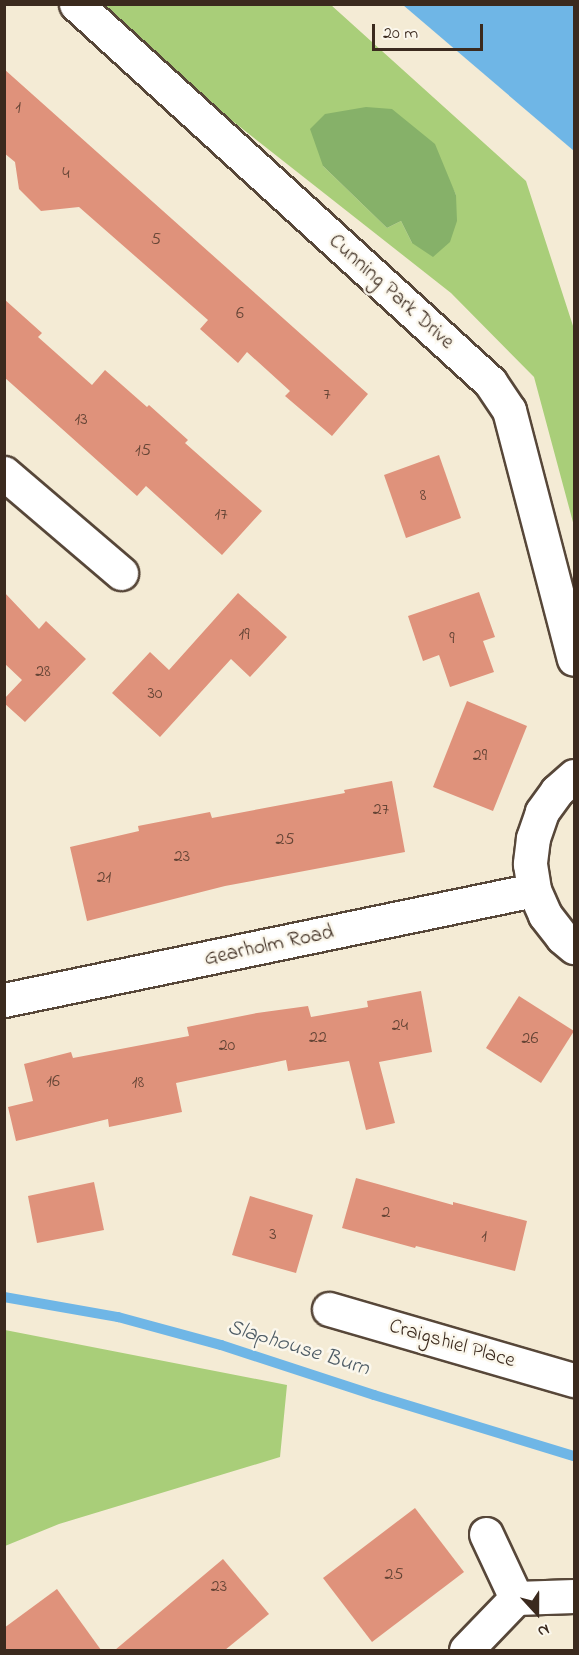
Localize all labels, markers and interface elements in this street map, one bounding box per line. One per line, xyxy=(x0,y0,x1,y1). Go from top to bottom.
scale bar xyxy=(375,12,486,50)
text: 20 m xyxy=(383,21,418,47)
house number: 1 xyxy=(15,97,21,119)
house number: 4 xyxy=(62,163,70,185)
house number: 5 xyxy=(151,229,161,251)
street label: Cunning Park Drive xyxy=(323,229,459,355)
house number: 6 xyxy=(236,303,244,325)
house number: 7 xyxy=(323,384,331,406)
house number: 13 xyxy=(74,409,88,431)
house number: 15 xyxy=(135,440,151,462)
house number: 8 xyxy=(420,485,426,507)
house number: 17 xyxy=(214,504,228,526)
house number: 19 xyxy=(238,624,250,646)
house number: 9 xyxy=(449,628,455,650)
house number: 28 xyxy=(35,661,51,683)
house number: 30 xyxy=(147,683,163,705)
house number: 29 xyxy=(473,745,487,767)
house number: 27 xyxy=(373,799,389,821)
house number: 25 xyxy=(275,829,295,851)
house number: 23 xyxy=(174,846,190,868)
house number: 21 xyxy=(97,867,111,889)
street label: Gearholm Road xyxy=(202,920,336,972)
house number: 24 xyxy=(392,1015,408,1037)
house number: 22 xyxy=(309,1027,327,1049)
house number: 26 xyxy=(522,1028,538,1050)
house number: 20 xyxy=(219,1035,235,1057)
house number: 16 xyxy=(46,1071,60,1093)
house number: 18 xyxy=(132,1072,144,1094)
house number: 2 xyxy=(382,1202,390,1224)
house number: 3 xyxy=(269,1224,277,1246)
house number: 1 xyxy=(481,1226,487,1248)
street label: Craigshiel Place xyxy=(386,1314,518,1374)
water label: Slaphouse Burn xyxy=(224,1315,372,1383)
house number: 25 xyxy=(384,1564,404,1586)
house number: 23 xyxy=(211,1576,227,1598)
north arrow xyxy=(507,1583,567,1643)
text: N xyxy=(534,1617,553,1643)

